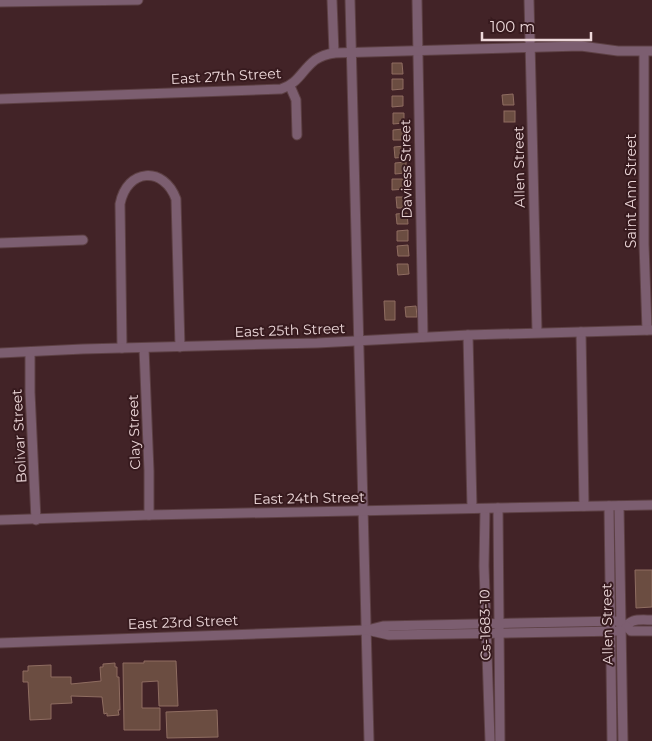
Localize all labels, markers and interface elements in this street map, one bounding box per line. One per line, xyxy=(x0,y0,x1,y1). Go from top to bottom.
scale bar xyxy=(482,10,591,42)
text: 100 m xyxy=(490,17,535,36)
street label: East 27th Street xyxy=(170,64,282,88)
street label: Daviess Street xyxy=(396,119,416,219)
street label: Allen Street xyxy=(509,126,529,208)
street label: Saint Ann Street xyxy=(622,133,640,248)
street label: East 25th Street xyxy=(234,319,346,341)
street label: Bolivar Street xyxy=(8,388,30,483)
street label: Clay Street xyxy=(124,394,144,470)
street label: East 24th Street xyxy=(253,488,365,508)
street label: Allen Street xyxy=(597,583,617,665)
street label: Cs-1683-10 xyxy=(475,589,495,661)
street label: East 23rd Street xyxy=(127,611,239,633)

